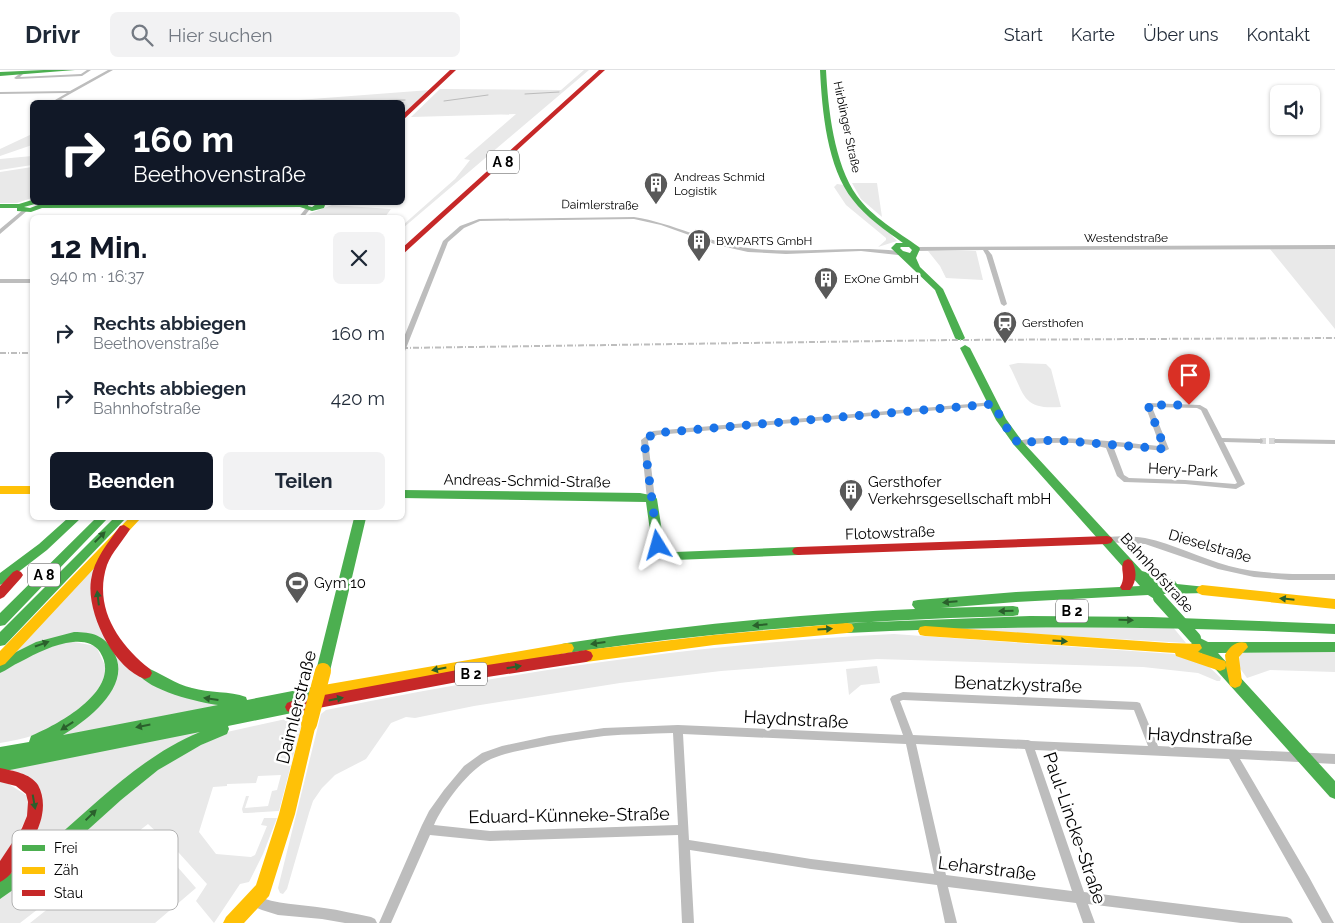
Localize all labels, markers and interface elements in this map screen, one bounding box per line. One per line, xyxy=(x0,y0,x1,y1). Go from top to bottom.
search box xyxy=(110,12,460,57)
text: Drivr xyxy=(25,20,80,49)
icon: search xyxy=(128,21,156,49)
text: Hier suchen xyxy=(168,24,273,46)
text: Start xyxy=(1004,24,1043,45)
text: Karte xyxy=(1071,24,1115,45)
text: Über uns xyxy=(1143,24,1218,45)
text: Kontakt xyxy=(1246,24,1310,45)
street label: Hirblinger Straße xyxy=(830,80,864,174)
map controls xyxy=(1270,85,1320,135)
button: sound xyxy=(1270,85,1320,135)
text: 160 m xyxy=(133,119,234,160)
icon: right xyxy=(50,120,115,185)
road number: A 8 xyxy=(487,150,519,174)
text: Beethovenstraße xyxy=(133,161,306,187)
place label: Andreas Schmid Logistik xyxy=(674,170,765,198)
building icon: Andreas Schmid Logistik xyxy=(643,171,669,205)
street label: Daimlerstraße xyxy=(561,197,639,213)
building icon: BWPARTS GmbH xyxy=(686,228,712,262)
text: 12 Min. xyxy=(50,230,147,265)
street label: Westendstraße xyxy=(1084,231,1168,245)
button: close xyxy=(333,232,385,284)
place label: BWPARTS GmbH xyxy=(716,234,812,248)
building icon: ExOne GmbH xyxy=(813,266,839,300)
text: 940 m · 16:37 xyxy=(50,267,144,286)
place label: ExOne GmbH xyxy=(844,272,919,286)
station icon: Gersthofen xyxy=(992,310,1018,344)
text: Rechts abbiegen xyxy=(93,312,246,334)
place label: Gersthofen xyxy=(1022,316,1084,330)
icon: right xyxy=(50,319,78,347)
text: 160 m xyxy=(331,322,385,344)
text: Beethovenstraße xyxy=(93,334,219,353)
pin xyxy=(1168,354,1210,405)
icon: arrive xyxy=(1175,361,1203,389)
text: Rechts abbiegen xyxy=(93,377,246,399)
icon: right xyxy=(50,384,78,412)
text: 420 m xyxy=(331,387,385,409)
text: Bahnhofstraße xyxy=(93,399,201,418)
button: Beenden xyxy=(50,452,213,510)
button: Teilen xyxy=(223,452,385,510)
street label: Hery-Park xyxy=(1148,459,1218,481)
street label: Andreas-Schmid-Straße xyxy=(443,471,611,491)
place label: Gersthofer Verkehrsgesellschaft mbH xyxy=(868,473,1051,508)
building icon: Gersthofer Verkehrsgesellschaft mbH xyxy=(838,478,864,512)
position arrow xyxy=(631,518,683,570)
street label: Flotowstraße xyxy=(845,522,935,544)
street label: Dieselstraße xyxy=(1166,526,1254,567)
street label: Bahnhofstraße xyxy=(1117,529,1198,617)
one-way arrow xyxy=(94,531,106,543)
road number: A 8 xyxy=(28,564,60,586)
sports icon: Gym 10 xyxy=(284,570,310,604)
place label: Gym 10 xyxy=(314,574,366,592)
one-way arrow xyxy=(93,590,101,606)
one-way arrow xyxy=(1278,595,1294,603)
one-way arrow xyxy=(941,598,957,606)
road number: B 2 xyxy=(1056,600,1088,622)
one-way arrow xyxy=(998,607,1014,615)
one-way arrow xyxy=(1118,617,1134,625)
one-way arrow xyxy=(751,621,767,629)
one-way arrow xyxy=(817,625,833,633)
one-way arrow xyxy=(1052,637,1068,645)
one-way arrow xyxy=(35,640,50,647)
one-way arrow xyxy=(590,640,606,648)
street label: Daimlerstraße xyxy=(272,648,320,766)
road number: B 2 xyxy=(455,662,487,686)
one-way arrow xyxy=(506,662,522,670)
one-way arrow xyxy=(431,665,446,673)
street label: Benatzkystraße xyxy=(954,671,1083,697)
one-way arrow xyxy=(329,694,345,702)
one-way arrow xyxy=(203,695,219,703)
street label: Haydnstraße xyxy=(743,706,849,732)
one-way arrow xyxy=(61,721,74,730)
one-way arrow xyxy=(135,723,151,731)
street label: Haydnstraße xyxy=(1147,723,1253,749)
street label: Paul-Lincke-Straße xyxy=(1039,749,1111,907)
one-way arrow xyxy=(30,794,38,810)
street label: Eduard-Künneke-Straße xyxy=(468,803,670,827)
one-way arrow xyxy=(85,810,97,822)
legend xyxy=(12,830,178,910)
text: Frei xyxy=(54,840,78,856)
street label: Leharstraße xyxy=(937,852,1038,884)
text: Zäh xyxy=(54,862,79,878)
text: Stau xyxy=(54,885,83,901)

